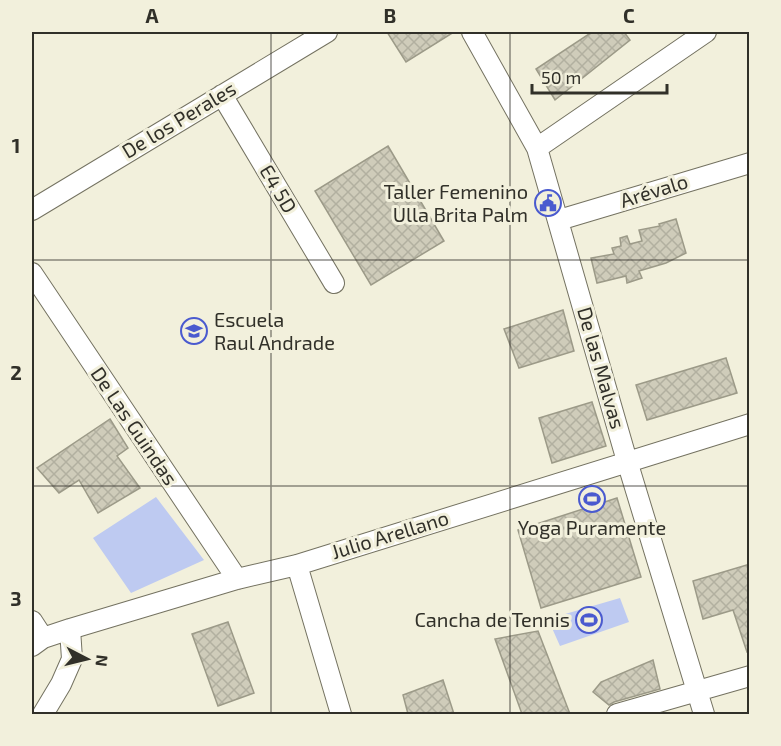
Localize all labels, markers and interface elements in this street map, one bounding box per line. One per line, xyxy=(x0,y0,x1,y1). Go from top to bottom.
text: A xyxy=(145,3,159,27)
text: B xyxy=(384,3,396,27)
text: C xyxy=(623,3,635,27)
scale bar xyxy=(532,57,667,95)
text: 50 m xyxy=(541,66,581,88)
street label: De los Perales xyxy=(117,76,240,163)
text: 1 xyxy=(12,133,20,157)
street label: E4 5D xyxy=(255,160,303,217)
street label: Arévalo xyxy=(617,168,691,212)
place label: Taller Femenino Ulla Brita Palm xyxy=(384,179,528,226)
public building icon: Taller Femenino Ulla Brita Palm xyxy=(533,188,563,218)
street label: De las Malvas xyxy=(573,304,631,431)
place label: Escuela Raul Andrade xyxy=(214,307,335,354)
school or university icon: Escuela Raul Andrade xyxy=(179,316,209,346)
text: 2 xyxy=(10,360,22,384)
street label: De Las Guindas xyxy=(86,362,183,489)
sports icon: Yoga Puramente xyxy=(577,484,607,514)
street label: Julio Arellano xyxy=(328,505,451,563)
place label: Yoga Puramente xyxy=(518,515,666,539)
text: 3 xyxy=(10,586,22,610)
sports icon: Cancha de Tennis xyxy=(574,605,604,635)
place label: Cancha de Tennis xyxy=(414,607,570,631)
north arrow xyxy=(57,629,117,689)
text: N xyxy=(92,654,113,668)

